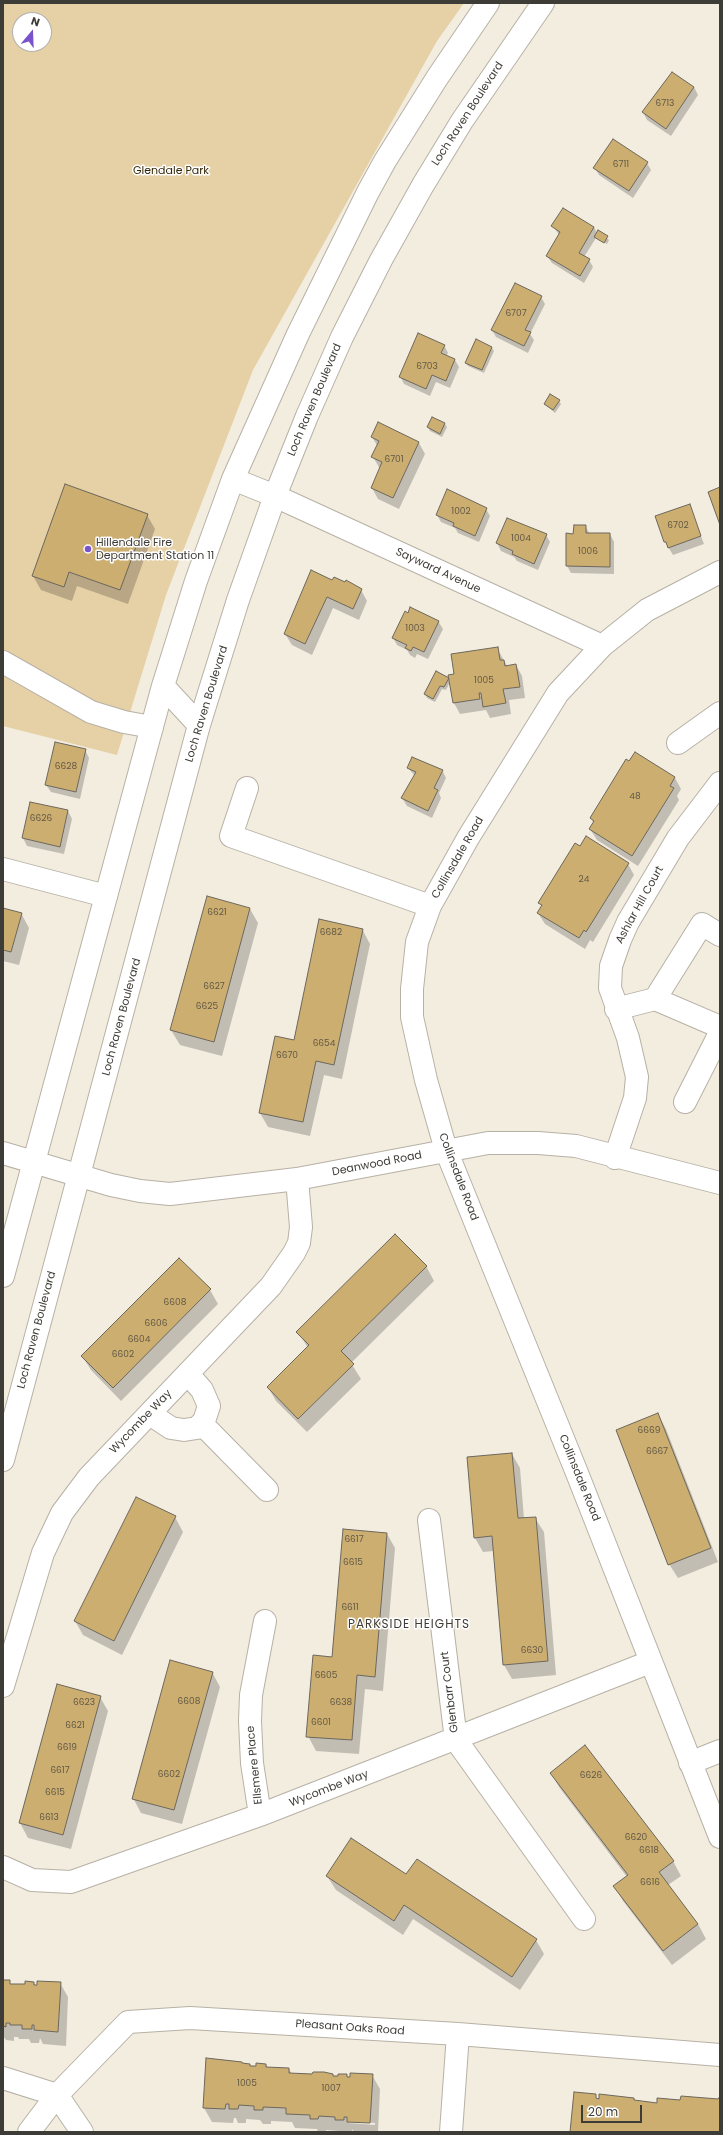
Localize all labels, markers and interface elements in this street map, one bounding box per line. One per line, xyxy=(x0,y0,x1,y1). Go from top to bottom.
north arrow xyxy=(12,12,52,52)
text: N xyxy=(29,13,42,31)
street label: Loch Raven Boulevard xyxy=(430,60,506,168)
house number: 6713 xyxy=(656,99,674,109)
house number: 6711 xyxy=(613,160,629,170)
park label: Glendale Park xyxy=(133,164,209,178)
house number: 6707 xyxy=(505,309,527,319)
street label: Loch Raven Boulevard xyxy=(285,342,345,458)
house number: 6703 xyxy=(416,362,438,372)
house number: 6701 xyxy=(384,455,404,465)
house number: 1002 xyxy=(451,507,471,517)
house number: 6702 xyxy=(667,521,689,531)
house number: 1004 xyxy=(511,534,531,544)
place label: Hillendale Fire Department Station 11 xyxy=(96,536,214,562)
marker: Hillendale Fire Department Station 11 xyxy=(83,544,93,554)
street label: Sayward Avenue xyxy=(393,546,483,596)
house number: 1006 xyxy=(578,547,598,557)
house number: 1003 xyxy=(405,624,425,634)
street label: Loch Raven Boulevard xyxy=(183,644,231,764)
house number: 1005 xyxy=(474,676,494,686)
house number: 6628 xyxy=(55,762,77,772)
house number: 48 xyxy=(629,792,641,802)
house number: 6626 xyxy=(30,814,52,824)
street label: Collinsdale Road xyxy=(429,815,487,901)
street label: Ashlar Hill Court xyxy=(613,864,667,946)
house number: 24 xyxy=(579,875,589,885)
house number: 6621 xyxy=(207,908,227,918)
house number: 6682 xyxy=(320,928,342,938)
street label: Loch Raven Boulevard xyxy=(100,957,144,1077)
house number: 6627 xyxy=(203,982,225,992)
house number: 6625 xyxy=(196,1002,218,1012)
house number: 6654 xyxy=(313,1039,335,1049)
house number: 6670 xyxy=(276,1051,298,1061)
street label: Collinsdale Road xyxy=(435,1132,481,1222)
street label: Deanwood Road xyxy=(331,1149,423,1179)
street label: Loch Raven Boulevard xyxy=(15,1270,59,1390)
house number: 6608 xyxy=(164,1298,186,1308)
house number: 6606 xyxy=(145,1319,167,1329)
house number: 6604 xyxy=(128,1335,150,1345)
house number: 6602 xyxy=(112,1350,134,1360)
street label: Wycombe Way xyxy=(107,1387,175,1457)
house number: 6669 xyxy=(638,1426,660,1436)
street label: Collinsdale Road xyxy=(556,1433,602,1523)
house number: 6667 xyxy=(646,1447,668,1457)
house number: 6617 xyxy=(344,1535,364,1545)
house number: 6615 xyxy=(343,1558,363,1568)
house number: 6611 xyxy=(341,1603,359,1613)
district label: PARKSIDE HEIGHTS xyxy=(348,1618,470,1632)
house number: 6630 xyxy=(521,1646,543,1656)
street label: Glenbarr Court xyxy=(438,1651,462,1733)
house number: 6605 xyxy=(315,1671,337,1681)
house number: 6608 xyxy=(178,1697,200,1707)
house number: 6623 xyxy=(73,1698,95,1708)
house number: 6638 xyxy=(330,1698,352,1708)
house number: 6601 xyxy=(311,1718,331,1728)
house number: 6621 xyxy=(65,1721,85,1731)
street label: Ellsmere Place xyxy=(244,1725,266,1805)
house number: 6619 xyxy=(57,1743,77,1753)
house number: 6617 xyxy=(50,1766,70,1776)
street label: Wycombe Way xyxy=(288,1768,370,1810)
house number: 6602 xyxy=(158,1770,180,1780)
house number: 6626 xyxy=(580,1771,602,1781)
house number: 6615 xyxy=(45,1788,65,1798)
house number: 6613 xyxy=(39,1813,59,1823)
house number: 6620 xyxy=(625,1833,647,1843)
house number: 6618 xyxy=(639,1846,659,1856)
house number: 6616 xyxy=(640,1878,660,1888)
street label: Pleasant Oaks Road xyxy=(295,2018,405,2038)
house number: 1005 xyxy=(237,2079,257,2089)
house number: 1007 xyxy=(321,2084,341,2094)
scale bar xyxy=(583,2097,644,2123)
text: 20 m xyxy=(588,2103,618,2120)

